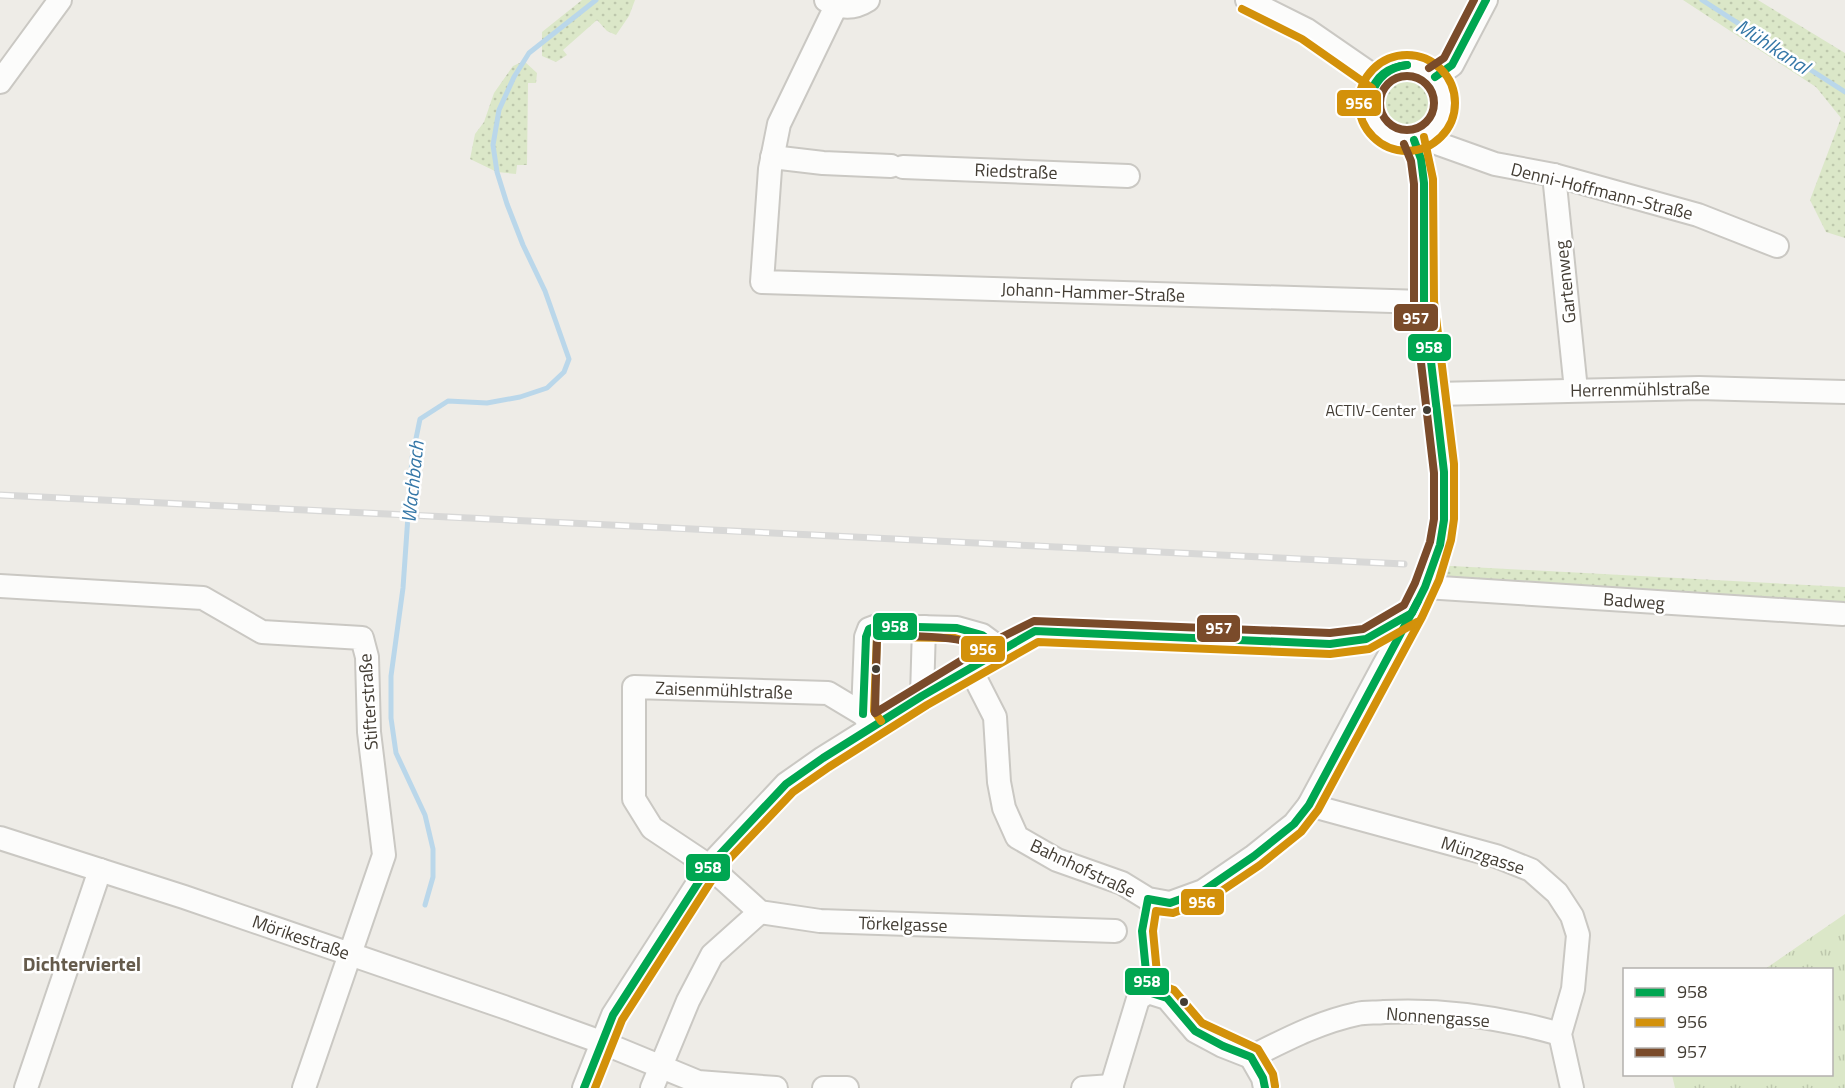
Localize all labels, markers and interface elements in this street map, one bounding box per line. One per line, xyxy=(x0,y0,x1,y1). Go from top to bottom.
water label: Mühlkanal xyxy=(1730,10,1818,83)
line badge: 956 xyxy=(1336,89,1382,117)
text: 956 xyxy=(1346,91,1372,115)
street label: Denni-Hoffmann-Straße xyxy=(1508,155,1696,227)
street label: Riedstraße xyxy=(974,156,1058,186)
street label: Gartenweg xyxy=(1547,239,1583,325)
street label: Johann-Hammer-Straße xyxy=(1000,275,1186,309)
line badge: 957 xyxy=(1393,303,1439,332)
text: 957 xyxy=(1403,306,1429,330)
line badge: 958 xyxy=(1407,333,1452,362)
text: 958 xyxy=(1416,335,1442,359)
street label: Herrenmühlstraße xyxy=(1570,374,1710,404)
place label: ACTIV-Center xyxy=(1325,398,1416,422)
marker: ACTIV-Center xyxy=(1421,404,1433,416)
water label: Wachbach xyxy=(392,438,432,525)
street label: Badweg xyxy=(1602,585,1666,617)
line badge: 958 xyxy=(872,612,918,641)
text: 958 xyxy=(882,614,908,638)
line badge: 957 xyxy=(1196,614,1241,643)
text: 957 xyxy=(1206,616,1232,640)
line badge: 956 xyxy=(960,635,1006,663)
text: 956 xyxy=(970,637,996,661)
street label: Stifterstraße xyxy=(351,653,385,751)
unlabelled marker xyxy=(870,663,882,675)
street label: Zaisenmühlstraße xyxy=(655,674,793,706)
street label: Münzgasse xyxy=(1438,829,1528,881)
street label: Bahnhofstraße xyxy=(1026,832,1140,904)
line badge: 958 xyxy=(685,853,731,882)
text: 958 xyxy=(695,855,721,879)
line badge: 956 xyxy=(1180,888,1225,916)
text: 956 xyxy=(1189,890,1215,914)
street label: Mörikestraße xyxy=(249,908,353,966)
street label: Törkelgasse xyxy=(858,909,948,939)
district label: Dichterviertel xyxy=(23,948,141,979)
line badge: 958 xyxy=(1124,967,1170,996)
legend xyxy=(1623,968,1833,1076)
text: 958 xyxy=(1134,969,1160,993)
text: 958 xyxy=(1677,978,1707,1005)
unlabelled marker xyxy=(1178,996,1190,1008)
street label: Nonnengasse xyxy=(1385,1000,1491,1034)
text: 956 xyxy=(1677,1008,1707,1035)
text: 957 xyxy=(1677,1038,1707,1065)

